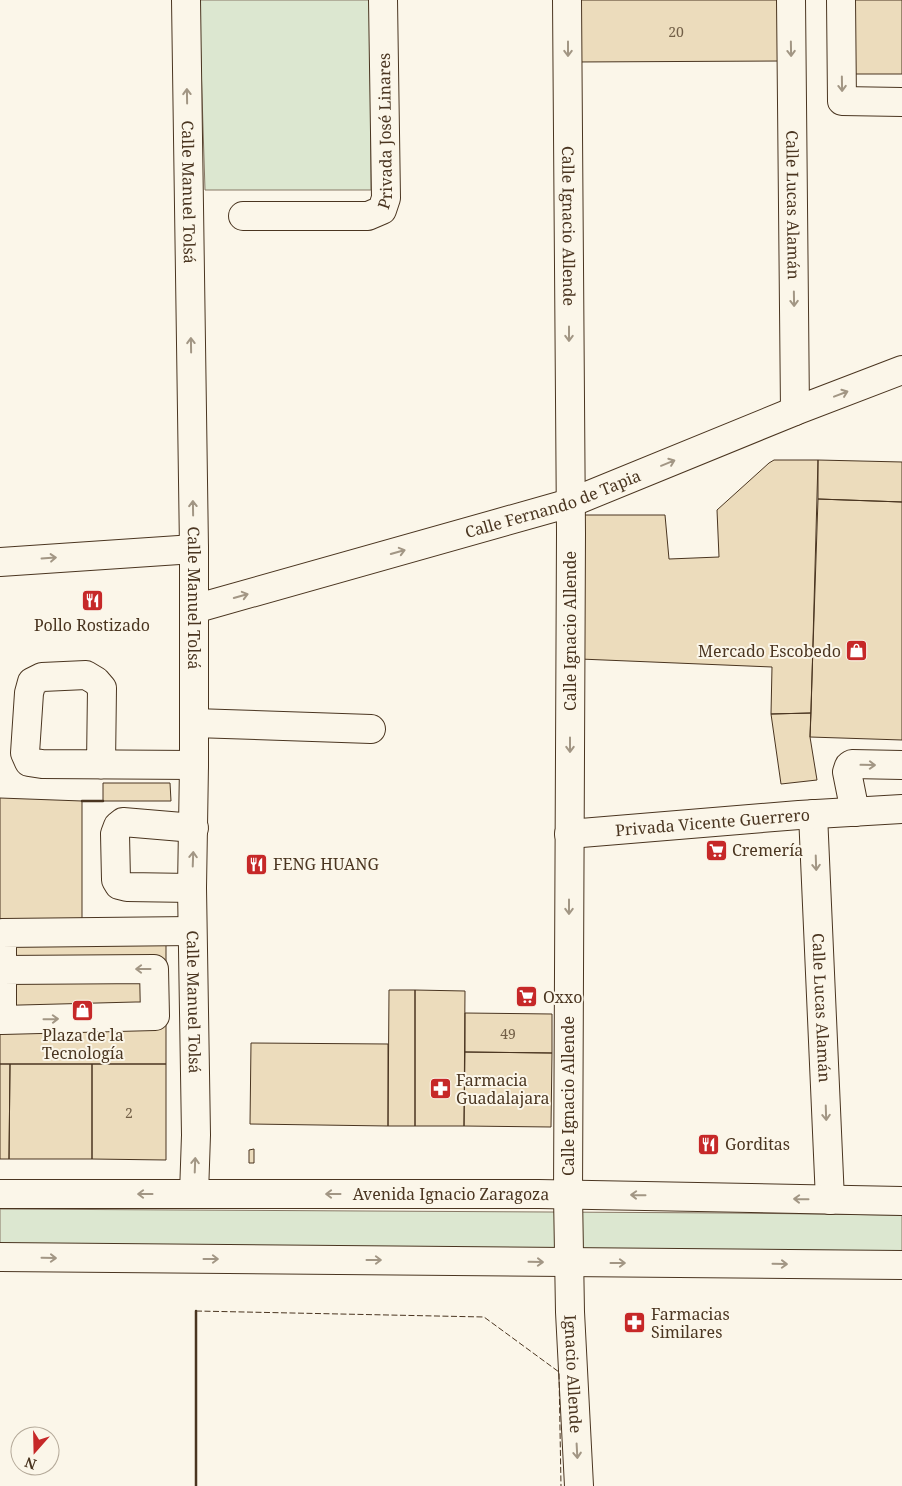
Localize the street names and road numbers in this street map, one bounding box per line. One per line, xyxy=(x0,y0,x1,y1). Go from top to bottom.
street label: Privada José Linares xyxy=(372,53,397,212)
street label: Calle Manuel Tolsá xyxy=(177,120,201,264)
street label: Calle Lucas Alamán xyxy=(781,130,805,280)
street label: Calle Ignacio Allende xyxy=(557,146,580,306)
street label: Calle Fernando de Tapia xyxy=(462,464,644,543)
street label: Calle Manuel Tolsá xyxy=(183,526,205,670)
street label: Calle Ignacio Allende xyxy=(559,551,581,711)
street label: Privada Vicente Guerrero xyxy=(614,803,811,841)
street label: Calle Manuel Tolsá xyxy=(182,930,206,1074)
street label: Calle Lucas Alamán xyxy=(807,933,836,1083)
street label: Calle Ignacio Allende xyxy=(557,1016,579,1176)
street label: Avenida Ignacio Zaragoza xyxy=(353,1183,550,1205)
street label: Ignacio Allende xyxy=(559,1314,587,1434)

